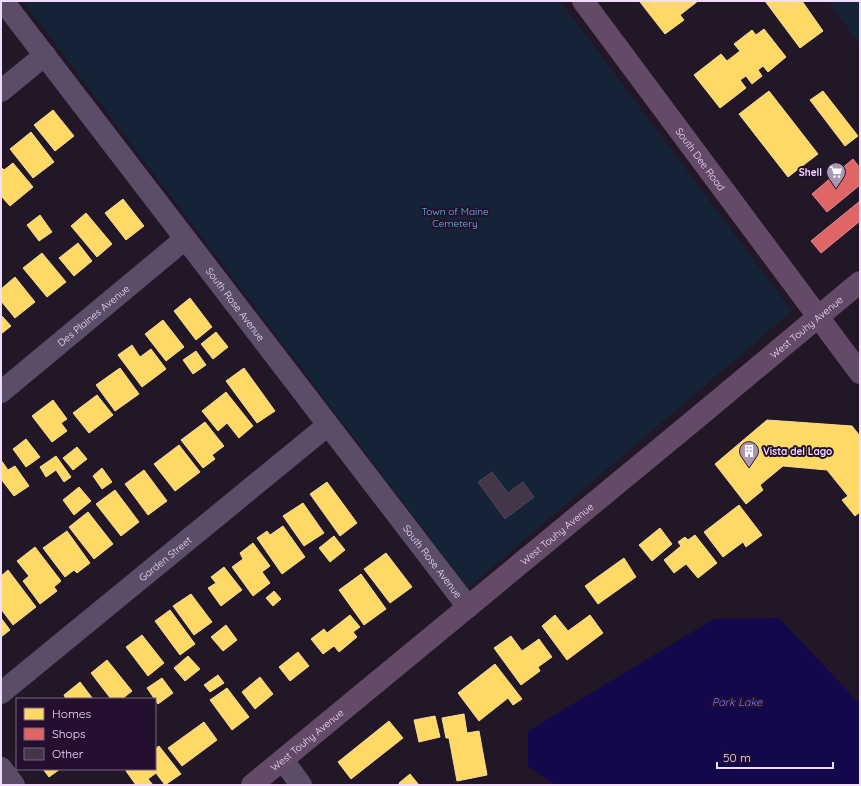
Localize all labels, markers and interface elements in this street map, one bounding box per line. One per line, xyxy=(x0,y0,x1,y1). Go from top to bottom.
street label: South Dee Road xyxy=(673,125,728,193)
supermarket icon: Shell xyxy=(825,161,847,189)
place label: Shell xyxy=(799,166,822,179)
park label: Town of Maine Cemetery xyxy=(421,205,489,230)
street label: South Rose Avenue xyxy=(203,265,268,344)
street label: Des Plaines Avenue xyxy=(55,281,132,349)
street label: West Touhy Avenue xyxy=(767,293,845,361)
building icon: Vista del Lago xyxy=(738,440,760,468)
place label: Vista del Lago xyxy=(763,445,832,458)
street label: West Touhy Avenue xyxy=(517,499,596,568)
street label: South Rose Avenue xyxy=(400,522,465,601)
street label: Garden Street xyxy=(136,533,194,584)
water label: Park Lake xyxy=(712,695,763,709)
legend xyxy=(16,698,156,770)
text: Homes xyxy=(52,706,92,721)
street label: West Touhy Avenue xyxy=(268,706,346,774)
text: Shops xyxy=(52,726,86,741)
scale bar xyxy=(717,744,833,770)
text: Other xyxy=(52,746,84,761)
text: 50 m xyxy=(723,750,751,765)

